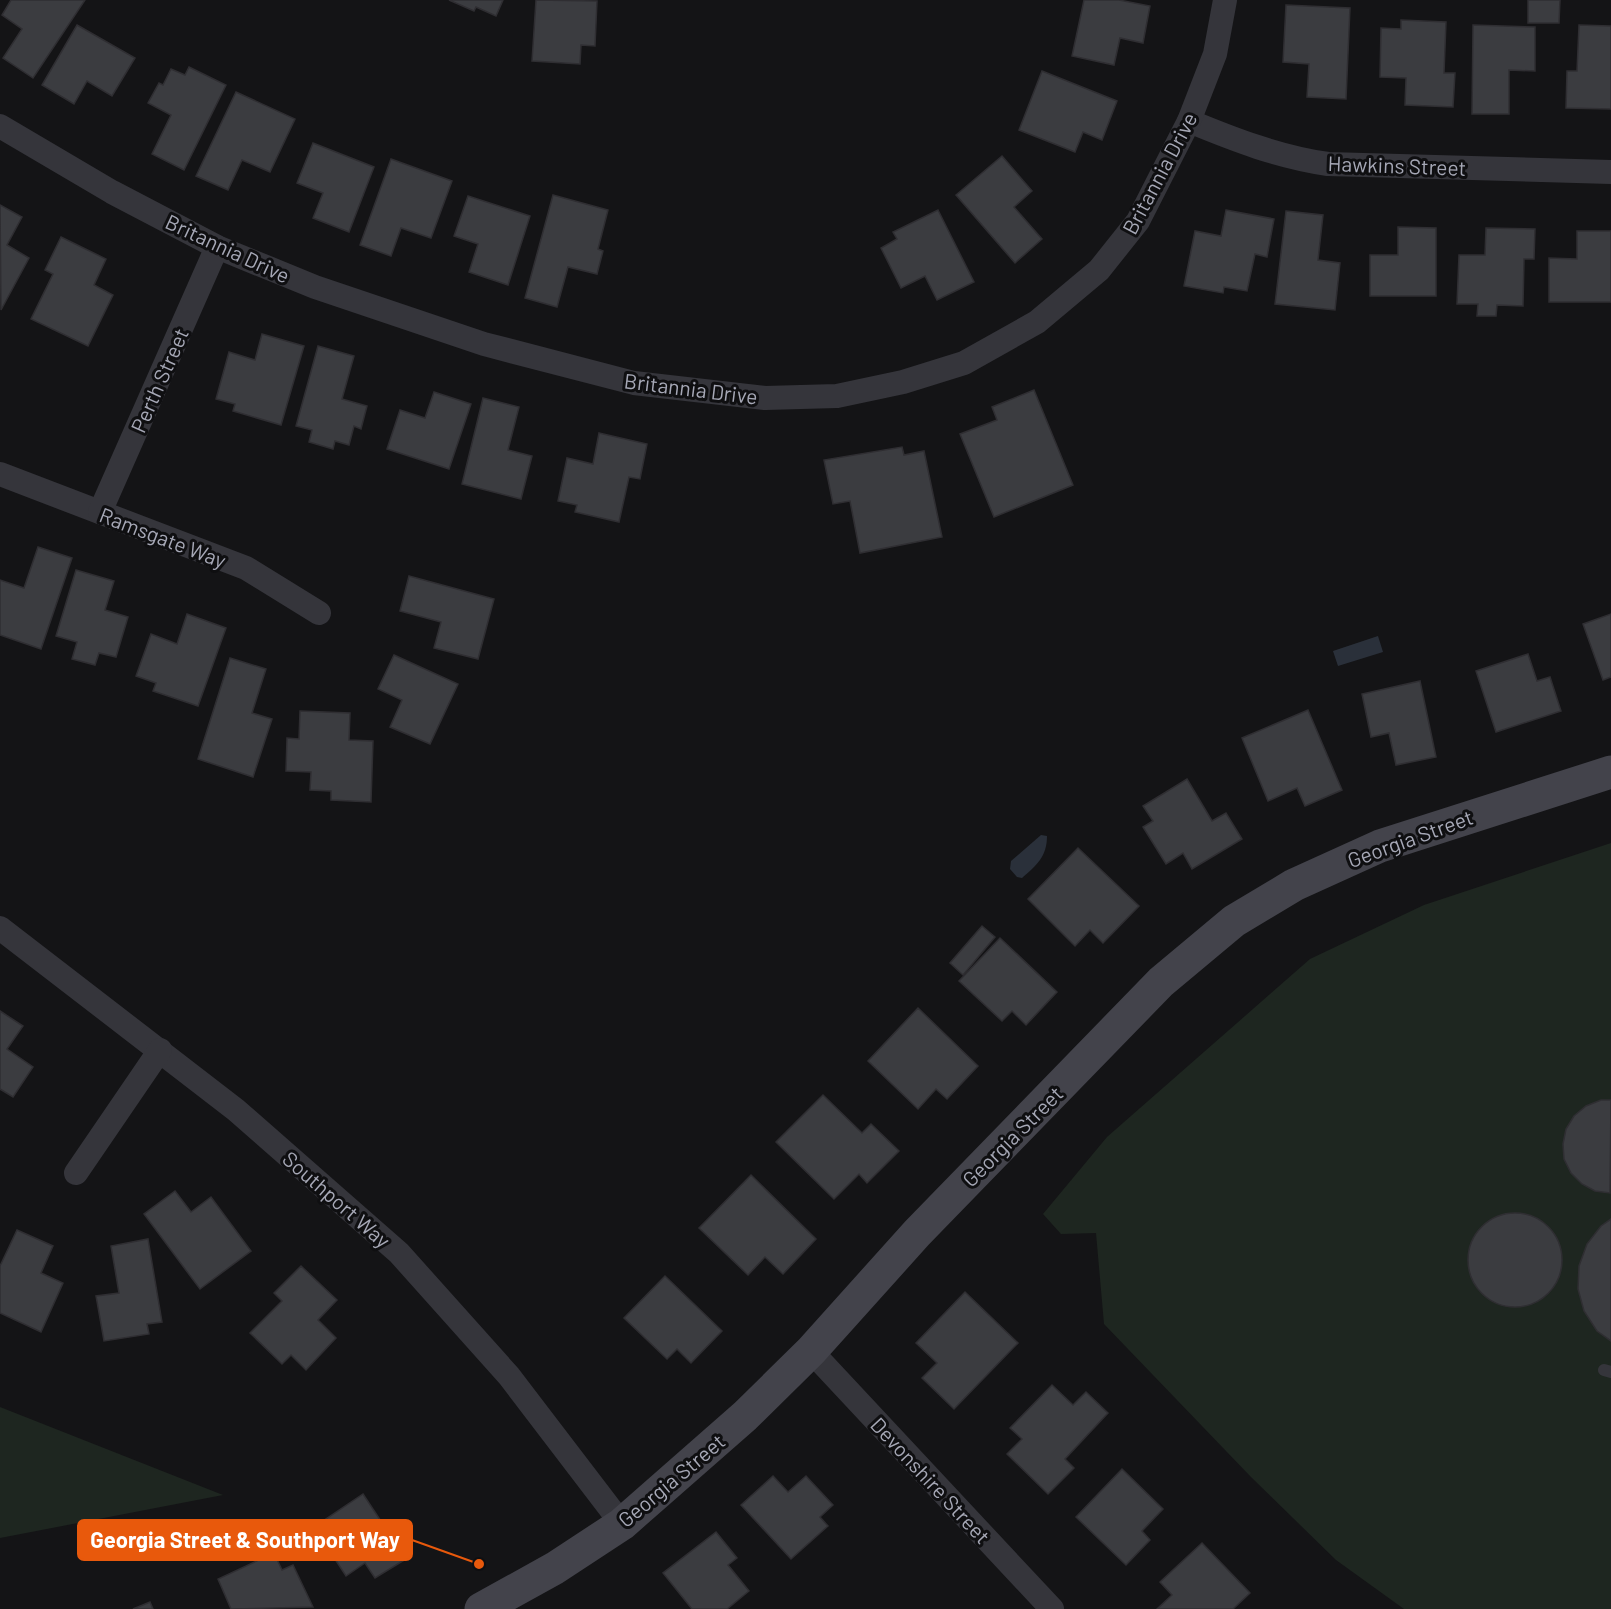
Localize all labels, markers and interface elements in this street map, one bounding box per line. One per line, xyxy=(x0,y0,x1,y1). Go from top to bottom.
street label: Britannia Drive xyxy=(1116,108,1202,238)
street label: Hawkins Street xyxy=(1327,150,1467,180)
street label: Britannia Drive xyxy=(162,208,294,288)
street label: Perth Street xyxy=(125,324,193,436)
street label: Britannia Drive xyxy=(623,367,759,409)
street label: Ramsgate Way xyxy=(96,501,230,573)
street label: Georgia Street xyxy=(1344,804,1476,872)
street label: Georgia Street xyxy=(957,1081,1067,1191)
street label: Southport Way xyxy=(278,1146,396,1253)
street label: Devonshire Street xyxy=(866,1412,996,1548)
street label: Georgia Street xyxy=(613,1428,729,1532)
callout: Georgia Street & Southport Way xyxy=(78,1520,412,1560)
text: Georgia Street & Southport Way xyxy=(90,1526,400,1552)

